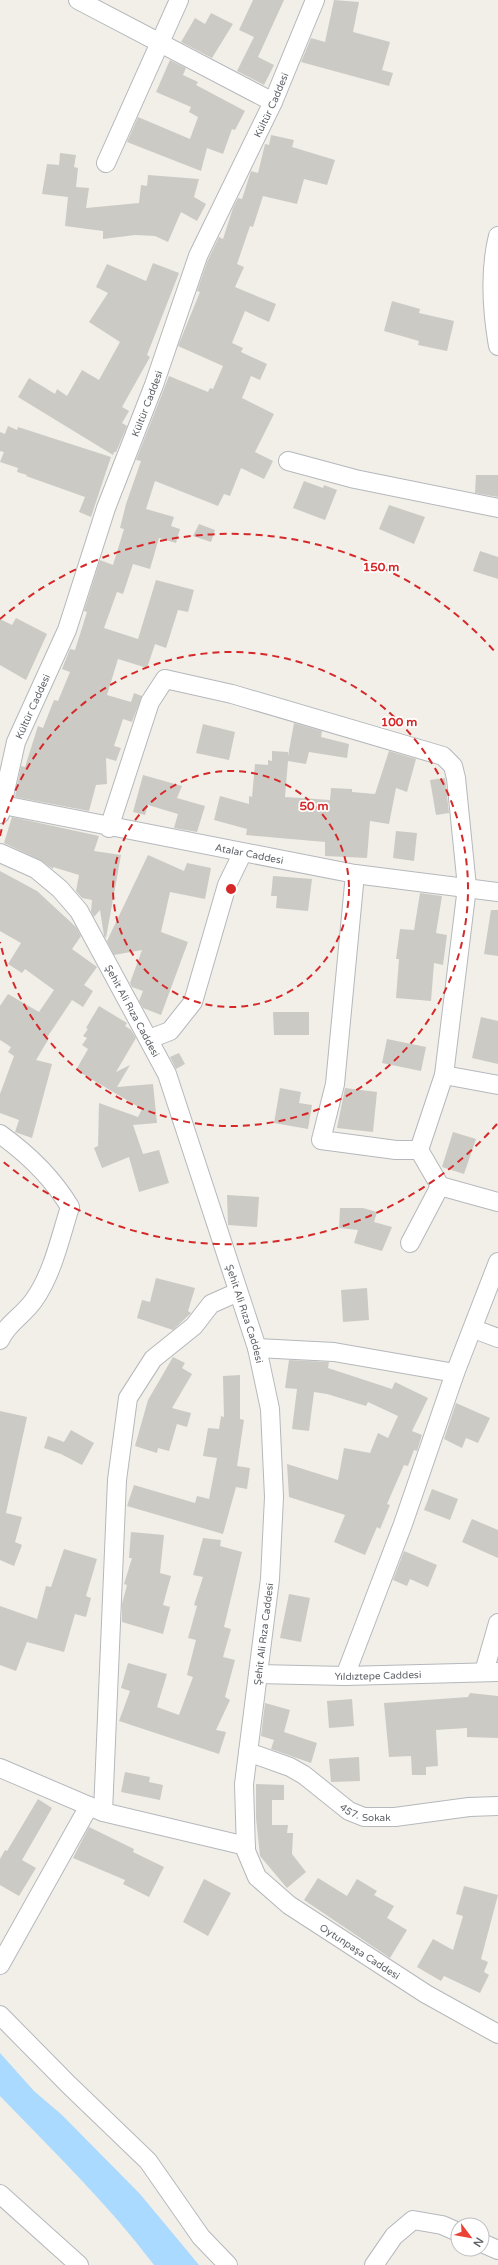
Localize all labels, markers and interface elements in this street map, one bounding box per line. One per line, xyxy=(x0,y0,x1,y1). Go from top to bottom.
street label: Kültür Caddesi xyxy=(252,71,291,140)
street label: Kültür Caddesi xyxy=(129,369,165,439)
text: 150 m xyxy=(363,560,399,574)
street label: Kültür Caddesi xyxy=(13,672,53,741)
text: 100 m xyxy=(381,715,417,729)
text: 50 m xyxy=(299,799,329,813)
street label: Atalar Caddesi xyxy=(214,842,284,867)
centre of rings xyxy=(224,882,238,896)
street label: Şehit Ali Rıza Caddesi xyxy=(102,963,162,1059)
street label: Şehit Ali Rıza Caddesi xyxy=(223,1263,265,1364)
street label: Şehit Ali Rıza Caddesi xyxy=(252,1582,276,1686)
street label: Yıldıztepe Caddesi xyxy=(334,1669,421,1683)
street label: 457. Sokak xyxy=(337,1801,391,1824)
street label: Oytunpaşa Caddesi xyxy=(317,1922,402,1982)
north arrow xyxy=(450,2217,490,2257)
text: N xyxy=(470,2235,486,2249)

